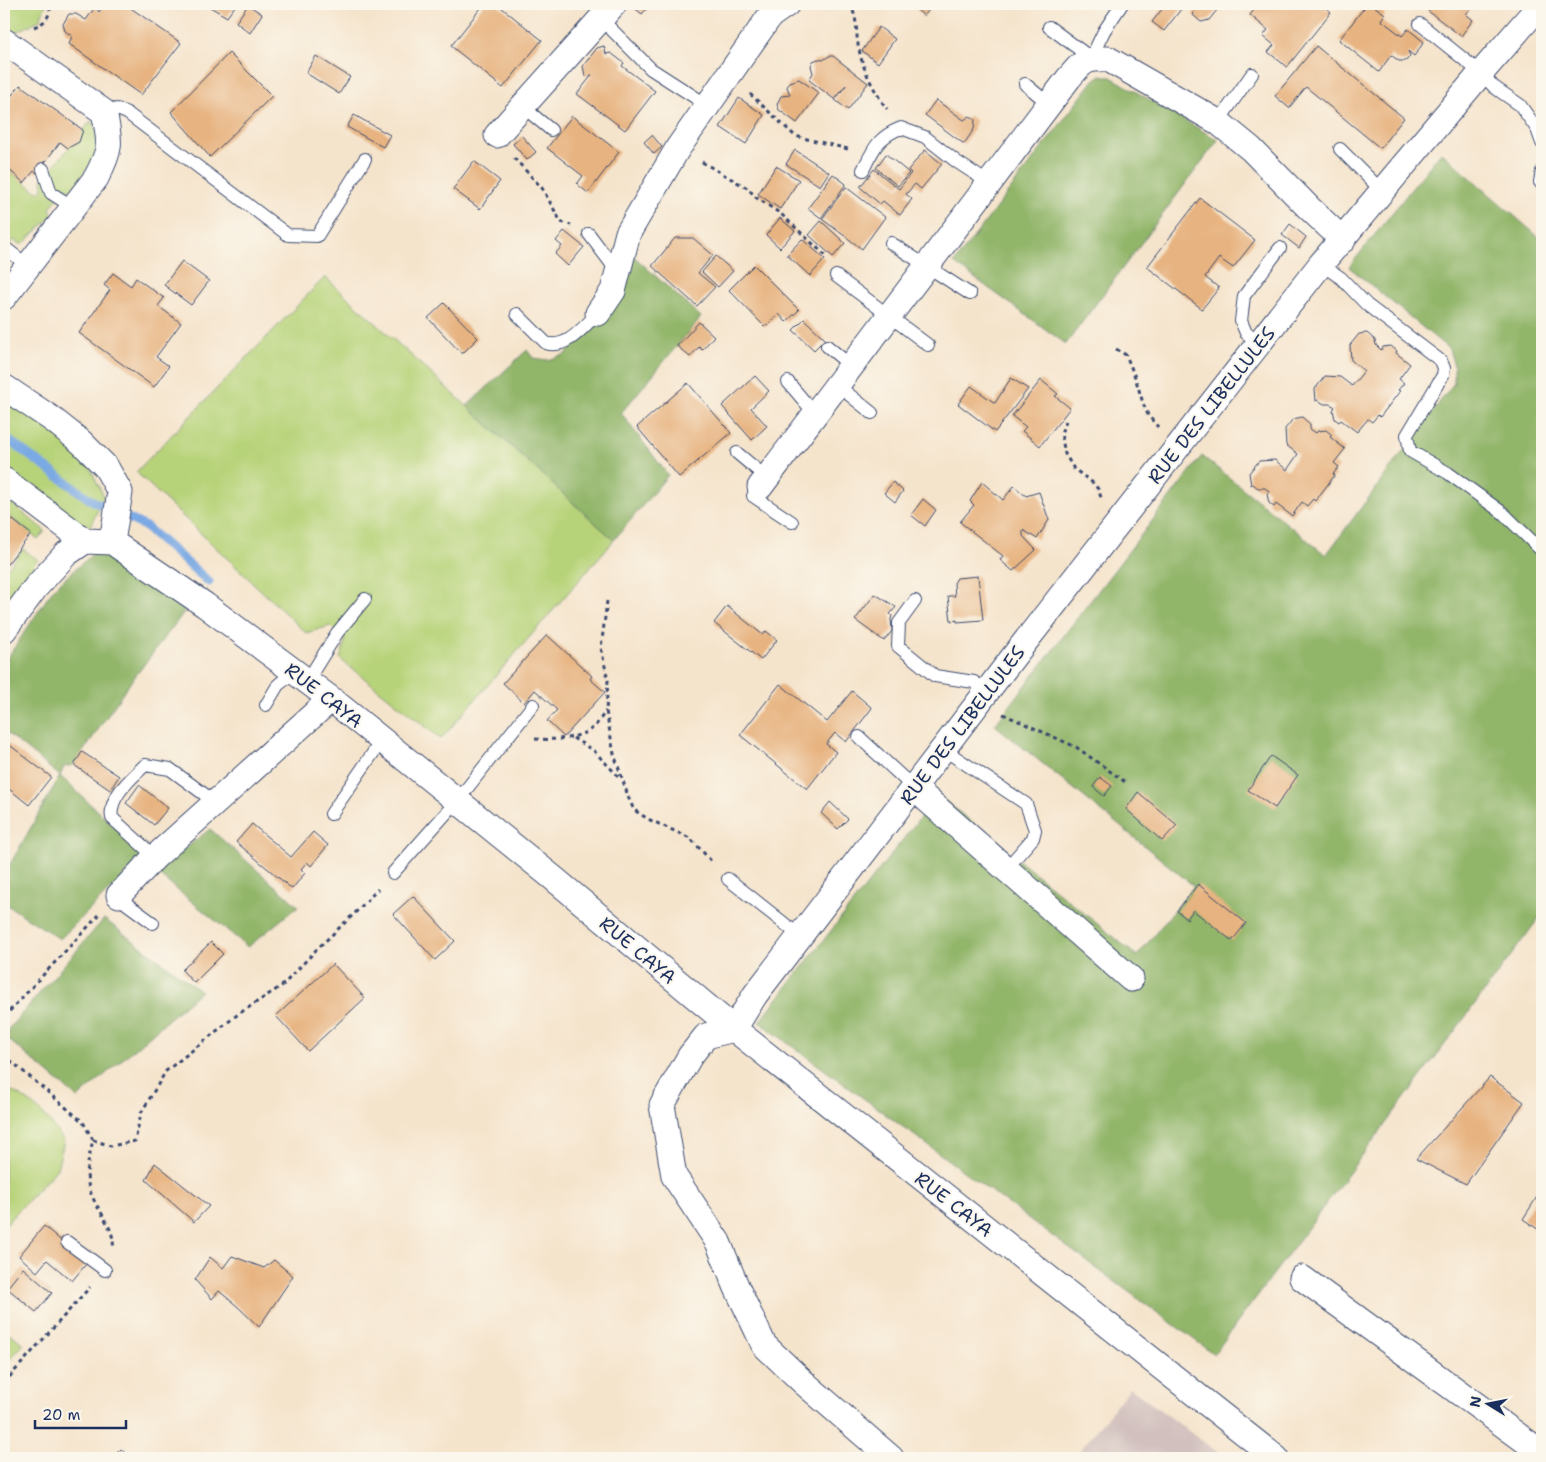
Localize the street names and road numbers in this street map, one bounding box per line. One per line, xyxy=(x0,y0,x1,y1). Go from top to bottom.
street label: RUE DES LIBELLULES xyxy=(1142,322,1281,489)
street label: RUE DES LIBELLULES xyxy=(894,641,1030,810)
street label: RUE CAYA xyxy=(280,657,368,734)
street label: RUE CAYA xyxy=(594,911,681,990)
street label: RUE CAYA xyxy=(910,1166,998,1243)

